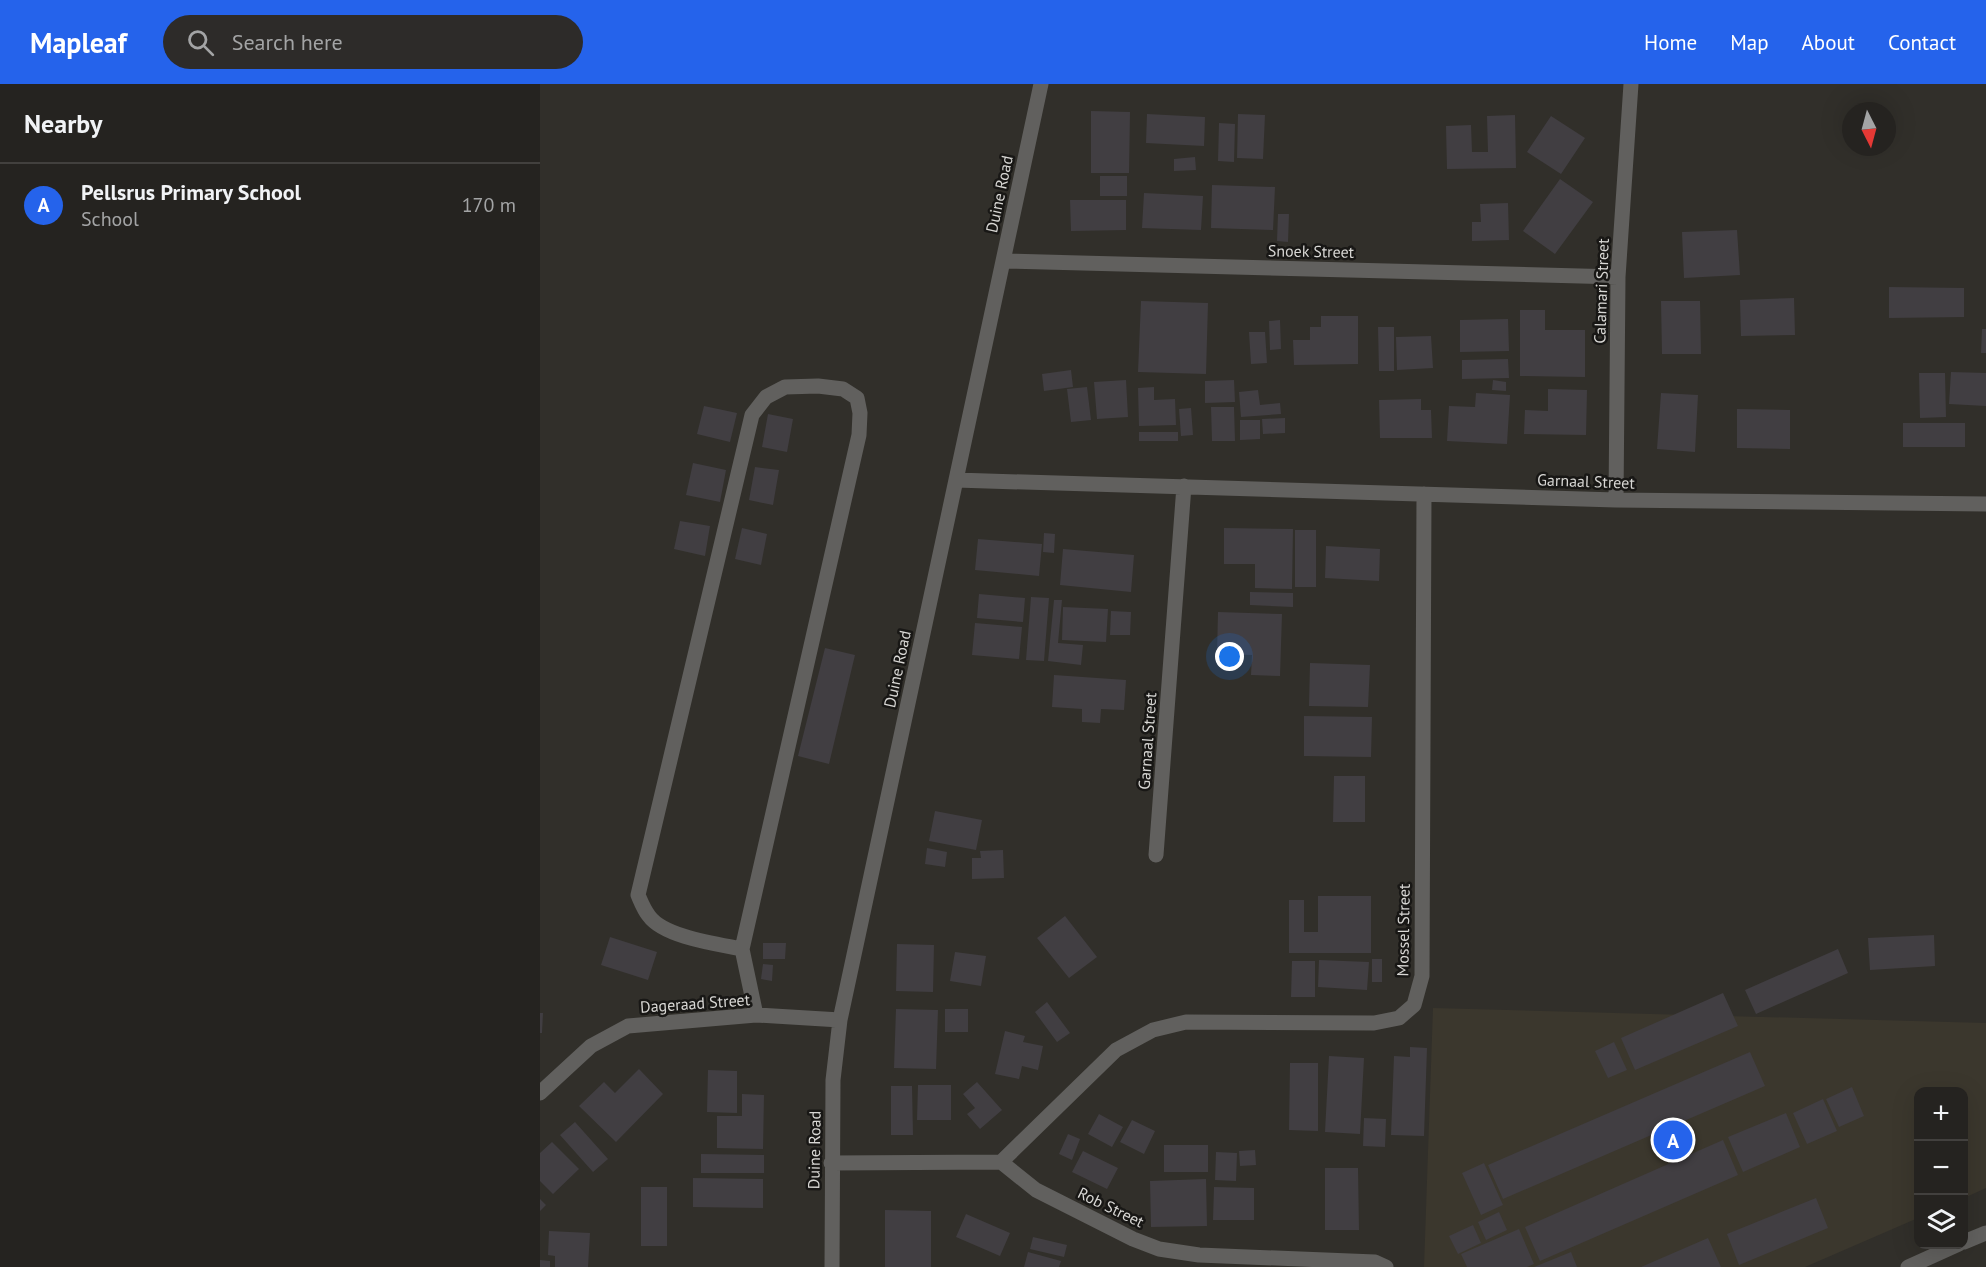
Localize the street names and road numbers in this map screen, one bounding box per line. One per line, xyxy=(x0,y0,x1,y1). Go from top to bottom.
street label: Duine Road xyxy=(981,154,1017,234)
street label: Calamari Street xyxy=(1589,238,1613,344)
street label: Snoek Street xyxy=(1268,240,1355,262)
street label: Garnaal Street xyxy=(1537,469,1636,493)
street label: Duine Road xyxy=(879,629,915,709)
street label: Garnaal Street xyxy=(1134,691,1160,790)
street label: Mossel Street xyxy=(1392,883,1414,976)
street label: Dageraad Street xyxy=(639,989,751,1017)
street label: Duine Road xyxy=(803,1111,825,1189)
street label: Rob Street xyxy=(1075,1182,1148,1232)

